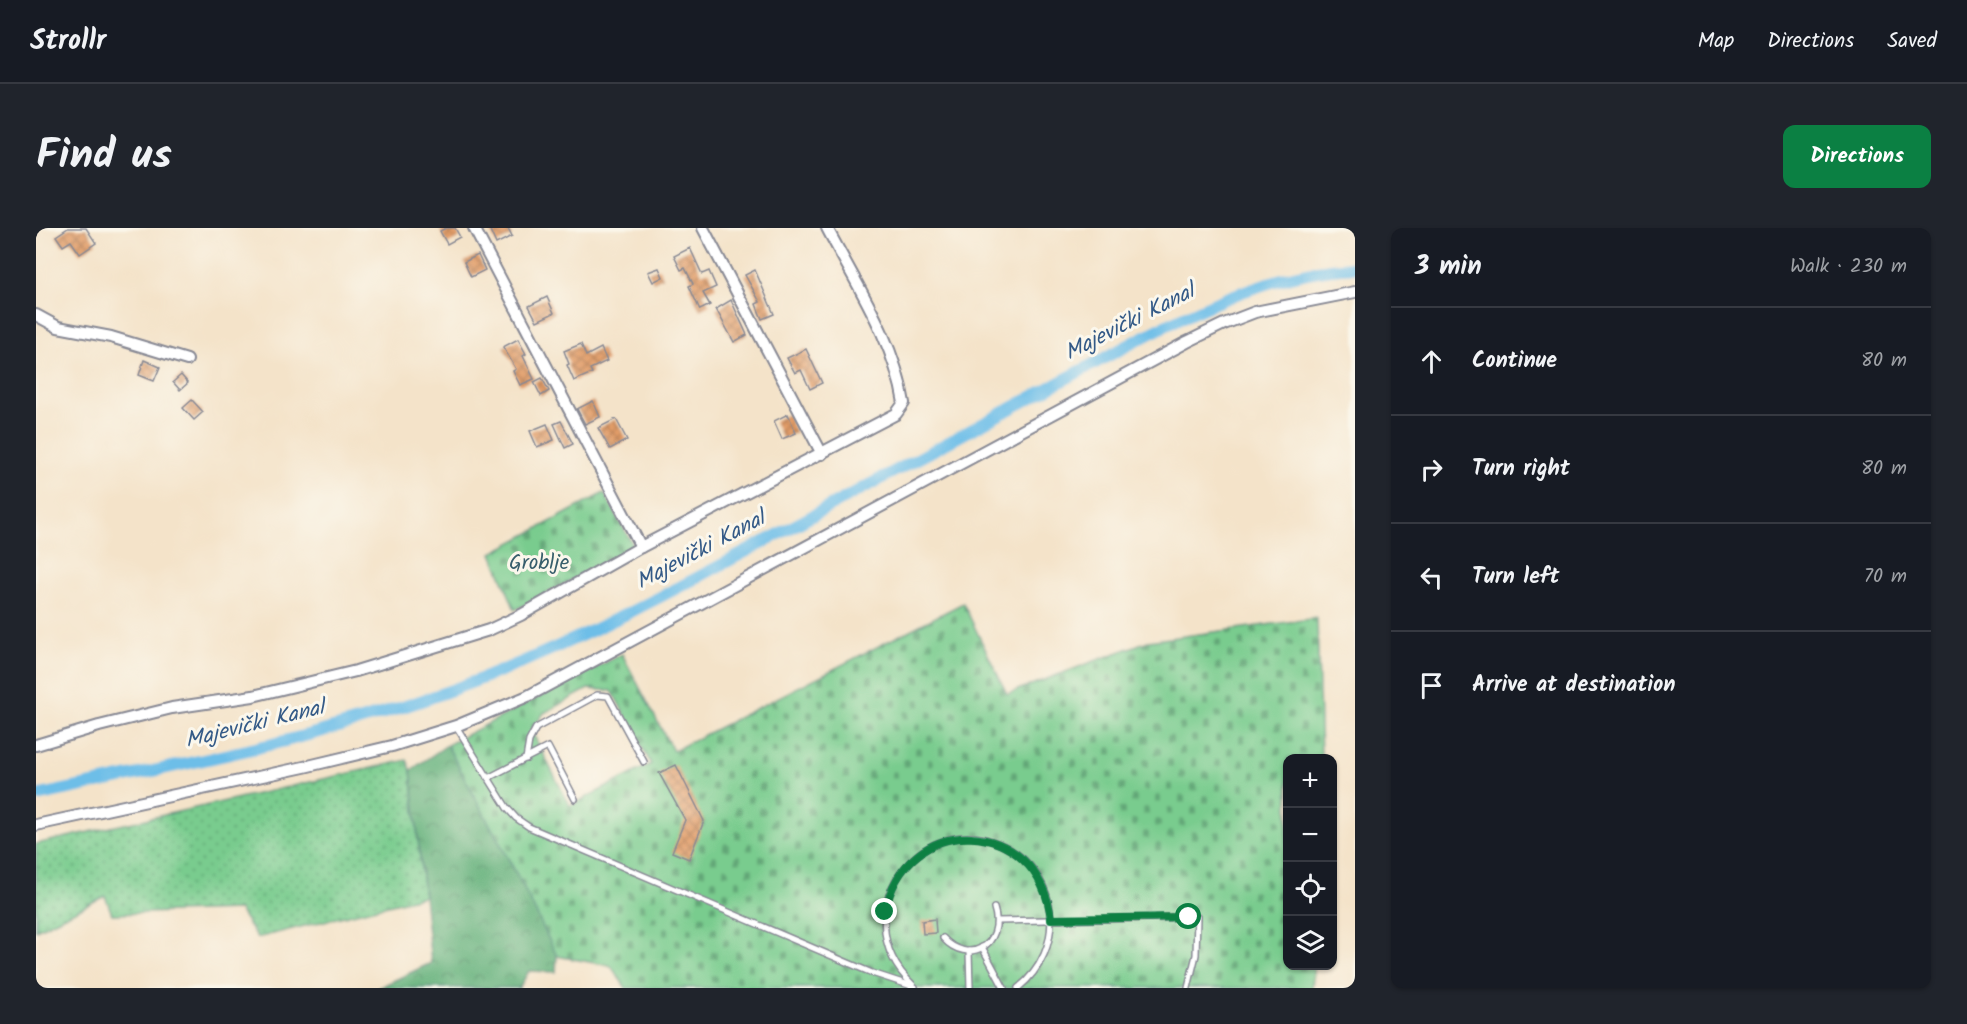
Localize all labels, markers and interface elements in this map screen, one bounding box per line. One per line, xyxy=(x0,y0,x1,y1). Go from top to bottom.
text: Strollr xyxy=(30,19,106,64)
text: Map xyxy=(1698,25,1734,58)
text: Directions xyxy=(1767,25,1854,58)
text: Saved xyxy=(1887,25,1937,58)
text: Find us xyxy=(36,123,172,190)
button: Directions xyxy=(1783,125,1931,188)
text: 3 min xyxy=(1415,246,1482,288)
text: Walk · 230 m xyxy=(1790,251,1907,283)
water label: Majevički Kanal xyxy=(1059,273,1206,371)
text: Continue xyxy=(1472,344,1557,379)
icon: ahead xyxy=(1415,345,1448,378)
text: 80 m xyxy=(1861,345,1907,377)
text: Turn right xyxy=(1472,452,1570,487)
icon: right xyxy=(1415,453,1448,486)
text: 80 m xyxy=(1861,453,1907,485)
water label: Majevički Kanal xyxy=(630,500,776,600)
park label: Groblje xyxy=(509,547,570,580)
text: Turn left xyxy=(1472,560,1559,595)
icon: left xyxy=(1415,561,1448,594)
text: 70 m xyxy=(1864,561,1907,593)
text: Arrive at destination xyxy=(1472,668,1675,703)
icon: arrive xyxy=(1415,669,1448,702)
water label: Majevički Kanal xyxy=(182,690,333,759)
map controls xyxy=(1283,754,1337,970)
button: + xyxy=(1283,754,1337,808)
button: − xyxy=(1283,808,1337,862)
button: locate xyxy=(1283,862,1337,916)
route end xyxy=(871,898,897,924)
route start xyxy=(1175,903,1201,929)
button: layers xyxy=(1283,916,1337,970)

